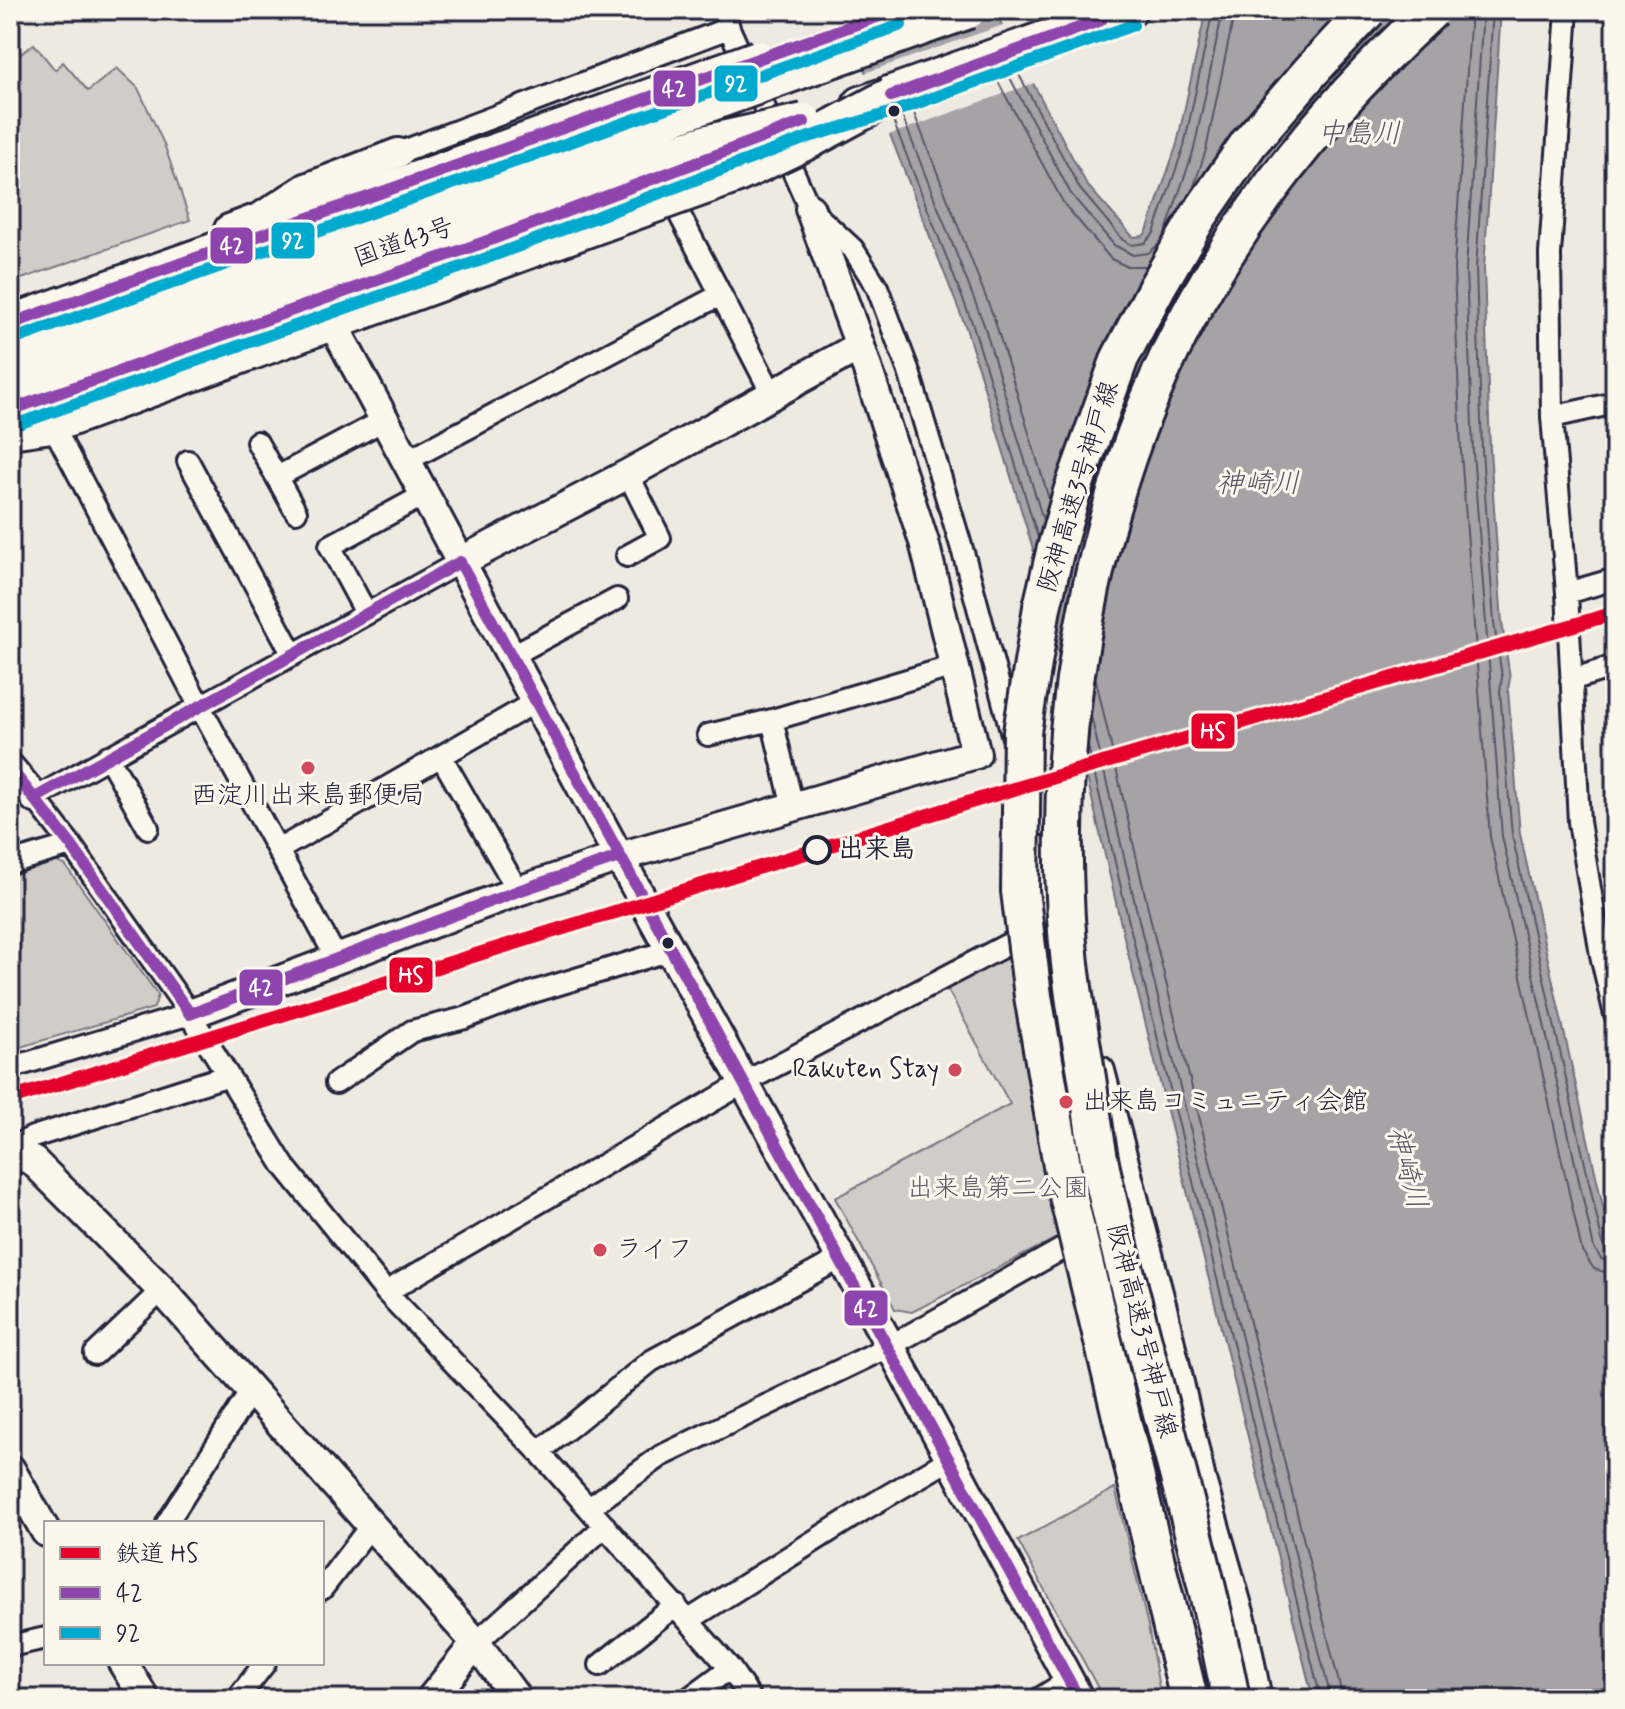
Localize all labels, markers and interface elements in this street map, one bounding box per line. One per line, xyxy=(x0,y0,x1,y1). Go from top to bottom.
line badge: 92 xyxy=(713,64,759,103)
line badge: 42 xyxy=(652,69,697,108)
text: 92 xyxy=(725,71,747,99)
text: 42 xyxy=(662,76,686,104)
unlabelled marker xyxy=(886,103,902,119)
water label: 中島川 xyxy=(1317,116,1401,153)
street label: 国道43号 xyxy=(349,210,459,276)
line badge: 92 xyxy=(270,221,316,260)
line badge: 42 xyxy=(209,226,254,265)
text: 92 xyxy=(282,228,304,256)
text: 42 xyxy=(220,233,244,261)
street label: 阪神高速3号神戸線 xyxy=(1031,377,1127,597)
water label: 神崎川 xyxy=(1216,466,1300,503)
line badge: HS xyxy=(1190,712,1236,750)
text: HS xyxy=(1200,719,1227,747)
marker: 西淀川出来島郵便局 xyxy=(299,759,317,777)
place label: 西淀川出来島郵便局 xyxy=(191,779,425,813)
place label: 出来島 xyxy=(838,833,916,867)
marker: 出来島 xyxy=(803,836,831,864)
unlabelled marker xyxy=(660,935,676,951)
line badge: HS xyxy=(388,956,434,994)
text: HS xyxy=(398,963,425,991)
line badge: 42 xyxy=(238,968,284,1007)
text: 42 xyxy=(249,975,273,1003)
place label: Rakuten Stay xyxy=(793,1053,939,1087)
marker: Rakuten Stay xyxy=(946,1061,964,1079)
place label: 出来島コミュニティ会館 xyxy=(1082,1085,1368,1119)
marker: 出来島コミュニティ会館 xyxy=(1057,1093,1075,1111)
water label: 神崎川 xyxy=(1377,1123,1435,1213)
park label: 出来島第二公園 xyxy=(907,1172,1089,1206)
street label: 阪神高速3号神戸線 xyxy=(1098,1220,1184,1442)
place label: ライフ xyxy=(616,1233,693,1267)
marker: ライフ xyxy=(591,1241,609,1259)
line badge: 42 xyxy=(843,1289,889,1327)
text: 42 xyxy=(854,1296,878,1324)
legend xyxy=(44,1521,324,1665)
text: 鉄道 HS xyxy=(116,1539,198,1570)
text: 42 xyxy=(116,1579,143,1610)
text: 92 xyxy=(116,1619,140,1650)

